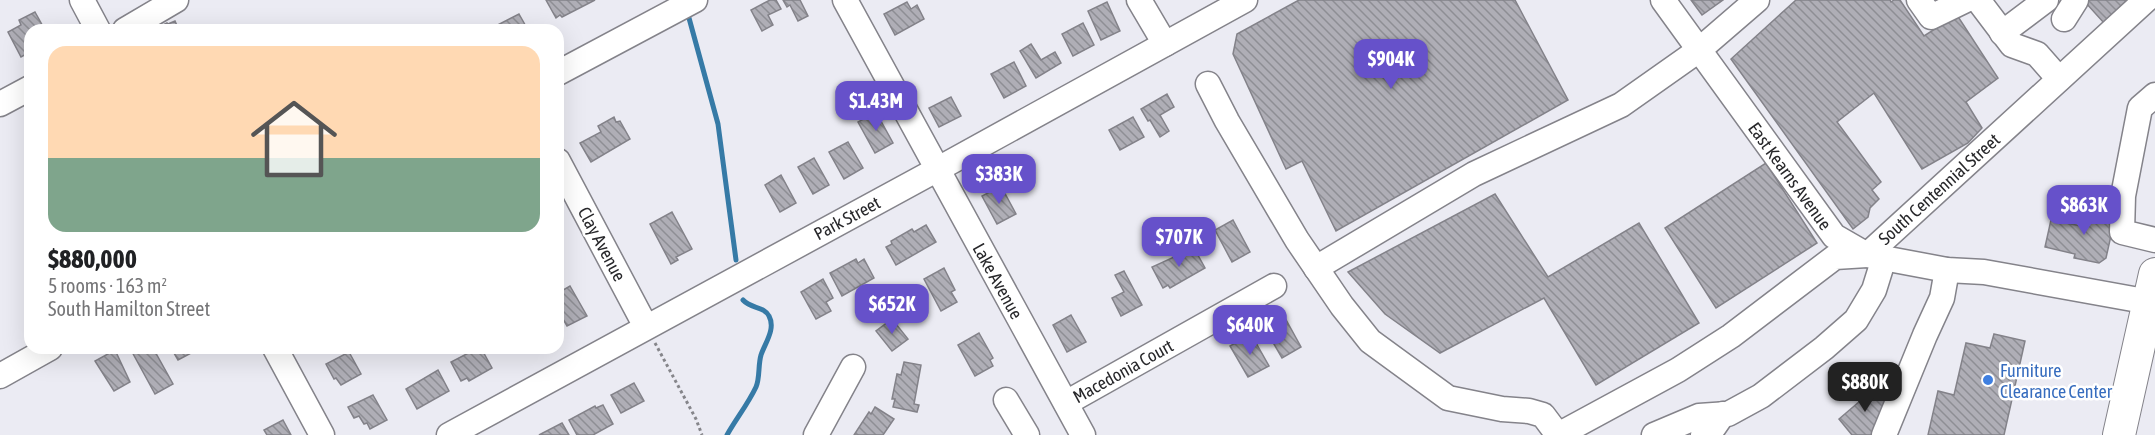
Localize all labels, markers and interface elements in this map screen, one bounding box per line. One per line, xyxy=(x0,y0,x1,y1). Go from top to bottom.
pin: $904K xyxy=(1349,39,1433,90)
text: $904K xyxy=(1368,47,1414,70)
pin: $1.43M xyxy=(827,81,925,132)
icon: home xyxy=(240,85,348,193)
text: $1.43M xyxy=(849,89,903,112)
street label: East Kearns Avenue xyxy=(1744,118,1836,234)
street label: South Centennial Street xyxy=(1874,129,2004,249)
pin: $383K xyxy=(957,154,1041,205)
text: $383K xyxy=(976,162,1022,185)
pin: $863K xyxy=(2042,185,2126,236)
street label: Park Street xyxy=(810,192,884,244)
text: $863K xyxy=(2061,193,2107,216)
street label: Clay Avenue xyxy=(574,203,630,285)
pin: $707K xyxy=(1137,217,1221,268)
text: $707K xyxy=(1156,225,1202,248)
street label: Lake Avenue xyxy=(969,239,1027,323)
text: $880,000 xyxy=(48,244,137,274)
text: 5 rooms · 163 m² xyxy=(48,274,167,297)
pin: $652K xyxy=(850,284,934,335)
text: $652K xyxy=(869,292,915,315)
text: South Hamilton Street xyxy=(48,297,210,320)
pin: $640K xyxy=(1208,305,1292,356)
text: $640K xyxy=(1227,313,1273,336)
street label: Macedonia Court xyxy=(1069,335,1177,407)
place label: Furniture Clearance Center xyxy=(2000,360,2113,402)
pin: $880K xyxy=(1823,362,1907,413)
text: $880K xyxy=(1842,370,1888,393)
marker: Furniture Clearance Center xyxy=(1981,373,1995,387)

